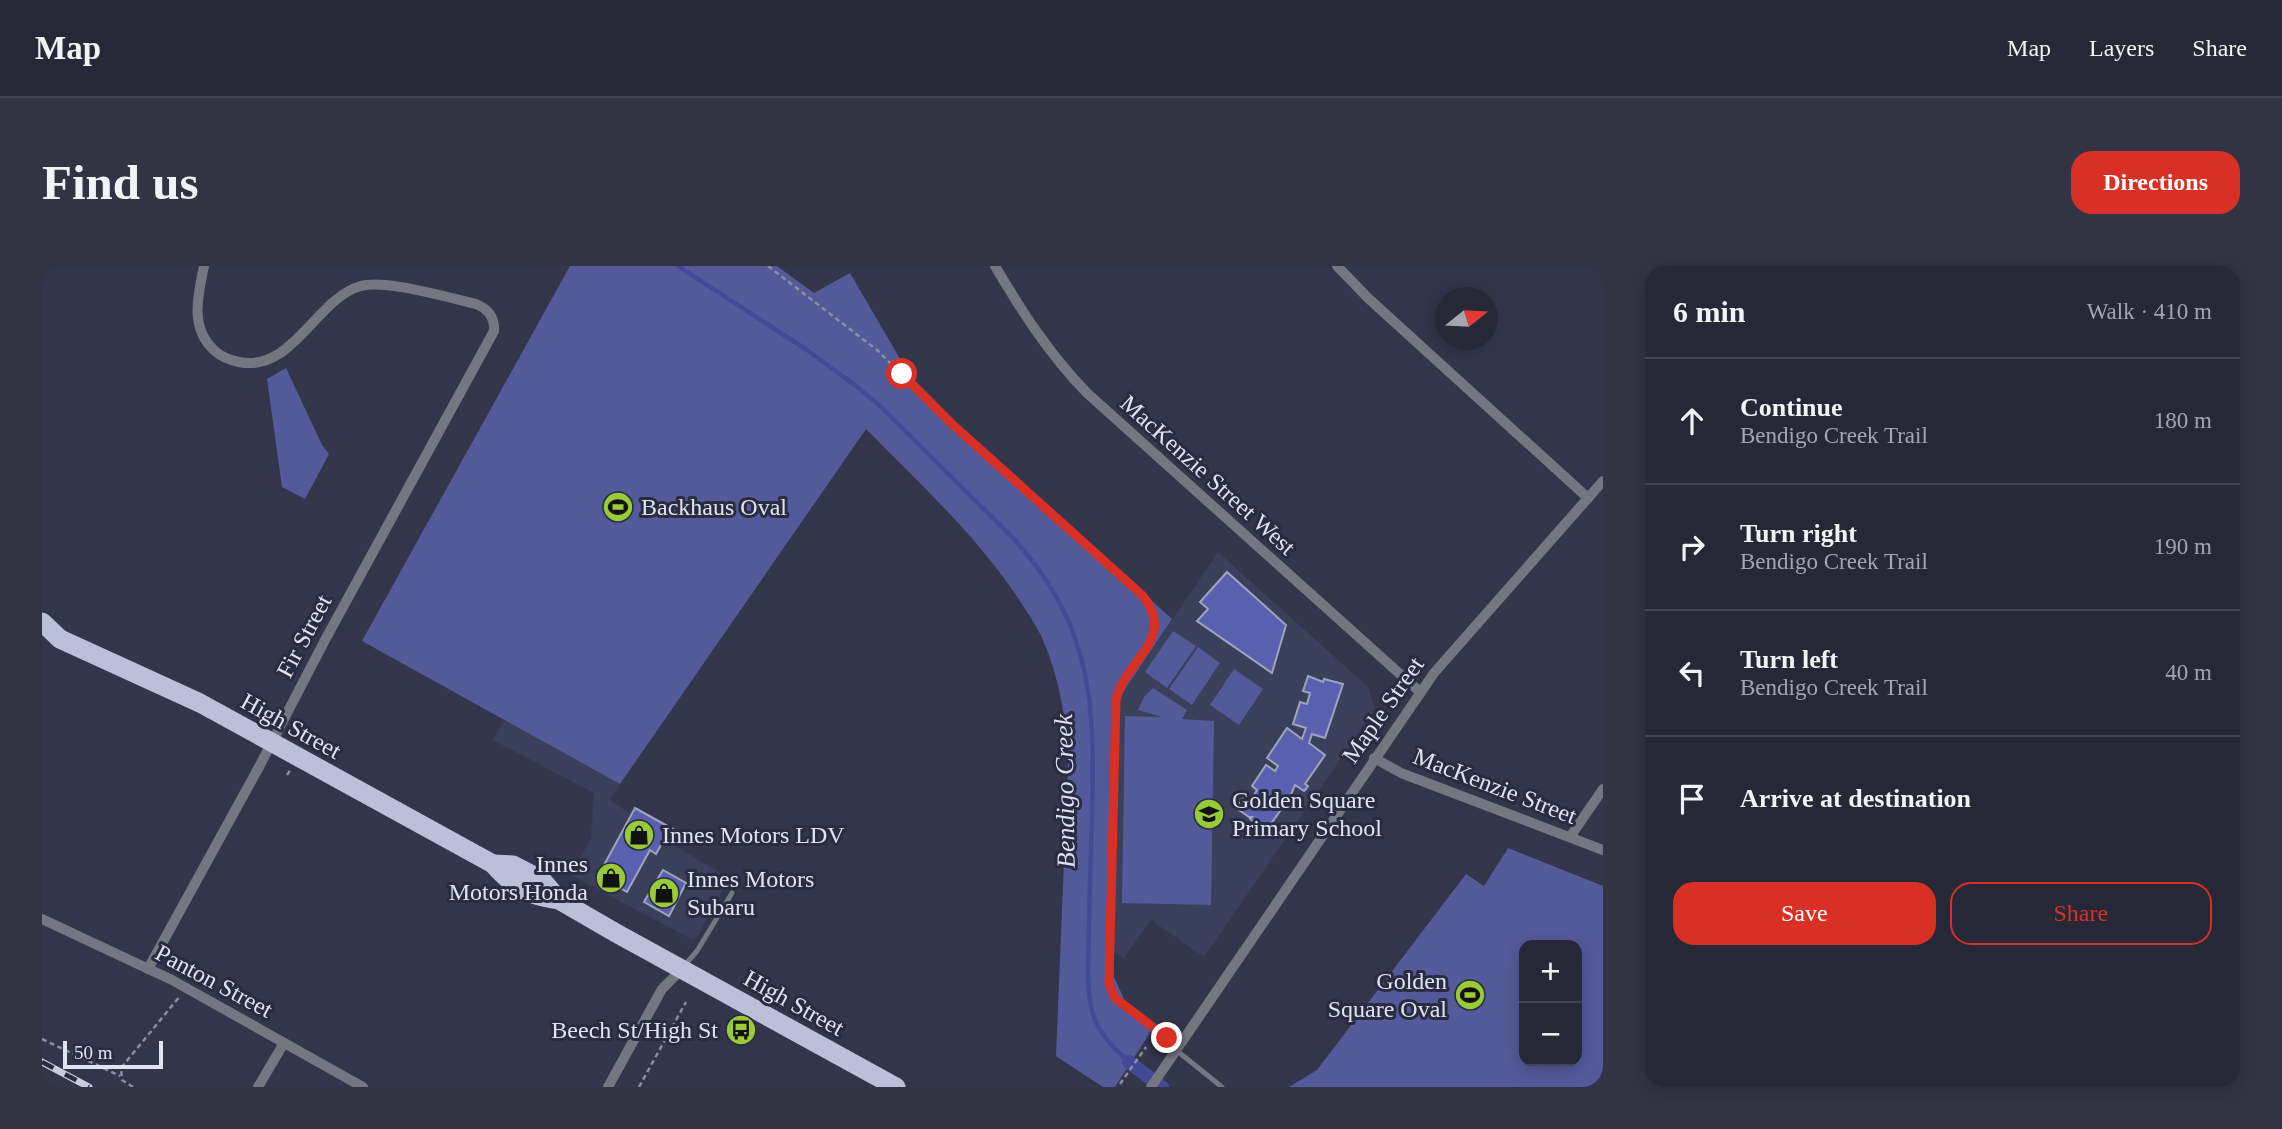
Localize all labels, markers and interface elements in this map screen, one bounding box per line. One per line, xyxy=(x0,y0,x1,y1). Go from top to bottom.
text: Map xyxy=(35,30,101,66)
text: Map xyxy=(2007,35,2051,61)
text: Layers xyxy=(2089,35,2154,61)
text: Share xyxy=(2192,35,2247,61)
button: Directions xyxy=(2071,151,2240,214)
text: Find us xyxy=(42,155,199,210)
north arrow xyxy=(1435,287,1498,350)
text: 6 min xyxy=(1673,295,1746,328)
text: Walk · 410 m xyxy=(2087,299,2212,324)
route start xyxy=(886,358,917,389)
street label: MacKenzie Street West xyxy=(1115,390,1301,560)
text: Continue xyxy=(1740,393,1843,422)
icon: ahead xyxy=(1673,402,1711,440)
text: 180 m xyxy=(2154,408,2212,433)
text: Bendigo Creek Trail xyxy=(1740,423,1928,448)
sports icon: Backhaus Oval xyxy=(601,490,635,524)
place label: Backhaus Oval xyxy=(641,494,787,520)
text: Turn right xyxy=(1740,519,1857,548)
icon: right xyxy=(1673,528,1711,566)
text: 190 m xyxy=(2154,534,2212,559)
text: Bendigo Creek Trail xyxy=(1740,549,1928,574)
street label: Fir Street xyxy=(271,590,337,682)
text: Turn left xyxy=(1740,645,1838,674)
street label: Maple Street xyxy=(1337,652,1429,768)
icon: left xyxy=(1673,654,1711,692)
text: 40 m xyxy=(2165,660,2212,685)
text: Bendigo Creek Trail xyxy=(1740,675,1928,700)
street label: High Street xyxy=(237,688,346,764)
water label: Bendigo Creek xyxy=(1049,713,1081,868)
street label: MacKenzie Street xyxy=(1410,743,1581,829)
icon: arrive xyxy=(1673,780,1711,818)
text: Arrive at destination xyxy=(1740,784,1971,813)
place label: Golden Square Primary School xyxy=(1232,787,1382,841)
school or university icon: Golden Square Primary School xyxy=(1192,797,1226,831)
shop icon: Innes Motors LDV xyxy=(622,818,656,852)
place label: Innes Motors LDV xyxy=(662,822,845,848)
place label: Innes Motors Honda xyxy=(449,851,588,905)
shop icon: Innes Motors Honda xyxy=(594,861,628,895)
place label: Innes Motors Subaru xyxy=(687,866,814,920)
shop icon: Innes Motors Subaru xyxy=(647,876,681,910)
button: Save xyxy=(1673,882,1936,945)
button: Share xyxy=(1950,882,2212,945)
street label: Panton Street xyxy=(151,939,277,1023)
map controls xyxy=(1519,940,1582,1066)
button: + xyxy=(1519,940,1582,1003)
street label: High Street xyxy=(740,965,849,1041)
place label: Golden Square Oval xyxy=(1328,968,1447,1022)
sports icon: Golden Square Oval xyxy=(1453,978,1487,1012)
button: − xyxy=(1519,1003,1582,1066)
bus stop icon: Beech St/High St xyxy=(724,1013,758,1047)
place label: Beech St/High St xyxy=(551,1017,718,1043)
route end xyxy=(1151,1022,1182,1053)
scale bar xyxy=(63,1038,163,1070)
text: 50 m xyxy=(74,1042,113,1063)

